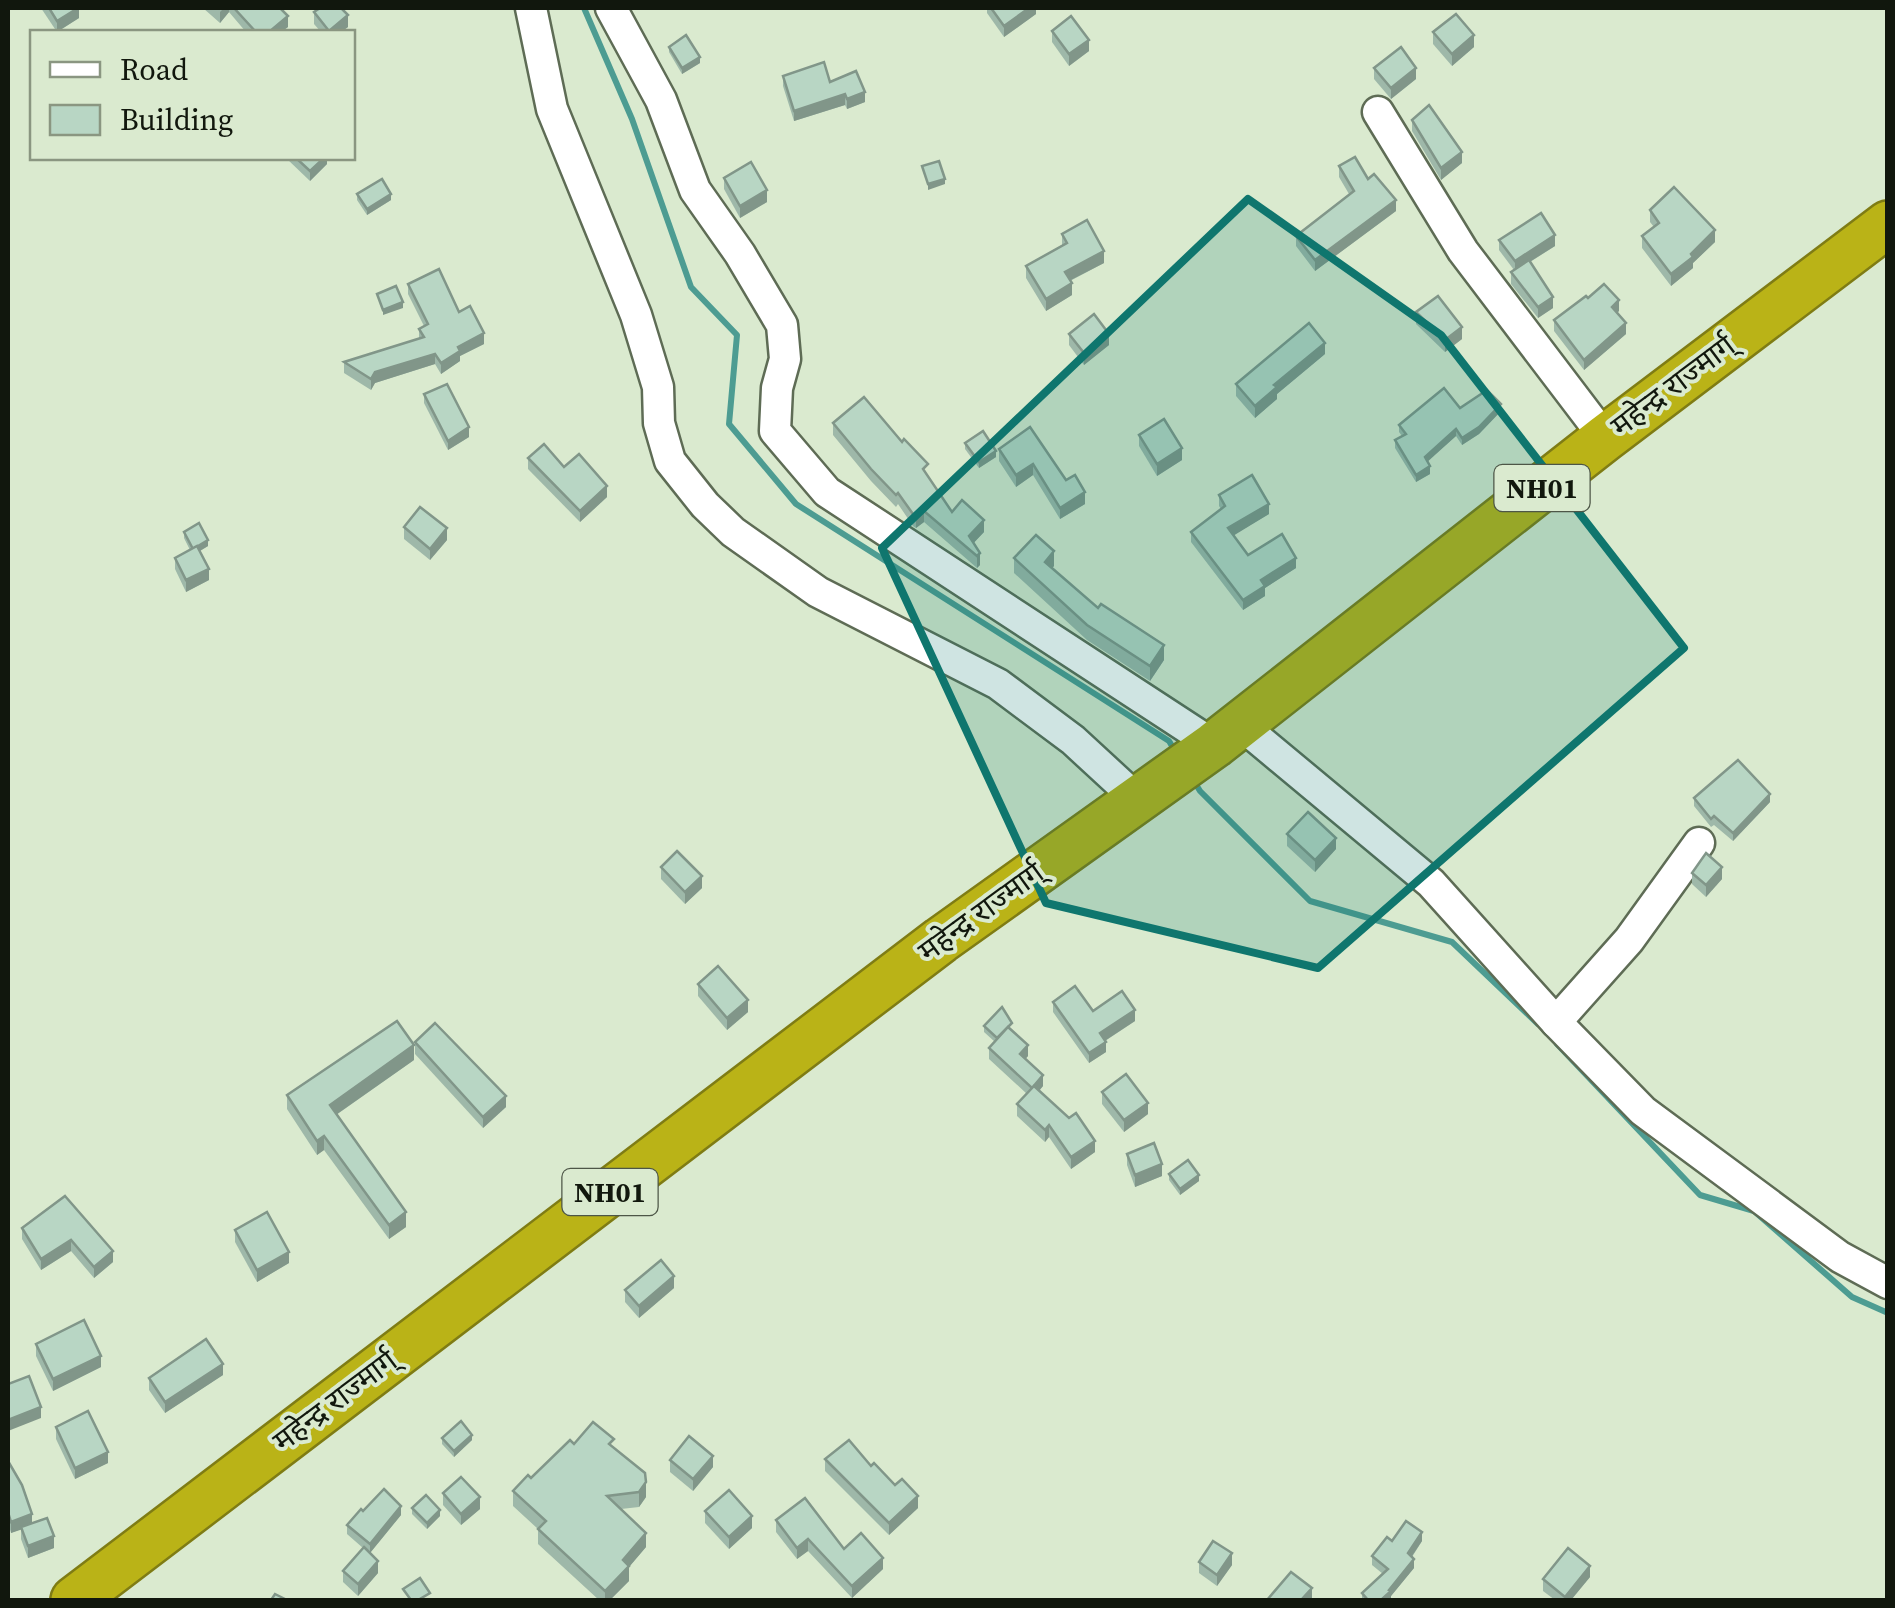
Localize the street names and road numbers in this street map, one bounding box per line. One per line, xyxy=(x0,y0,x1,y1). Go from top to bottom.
street label: महेन्द्र राज्मार्ग् xyxy=(1602,323,1746,446)
road number: NH01 xyxy=(1494,465,1590,511)
street label: महेन्द्र राज्मार्ग् xyxy=(910,850,1055,971)
road number: NH01 xyxy=(562,1169,658,1215)
street label: महेन्द्र राज्मार्ग् xyxy=(264,1338,408,1461)

